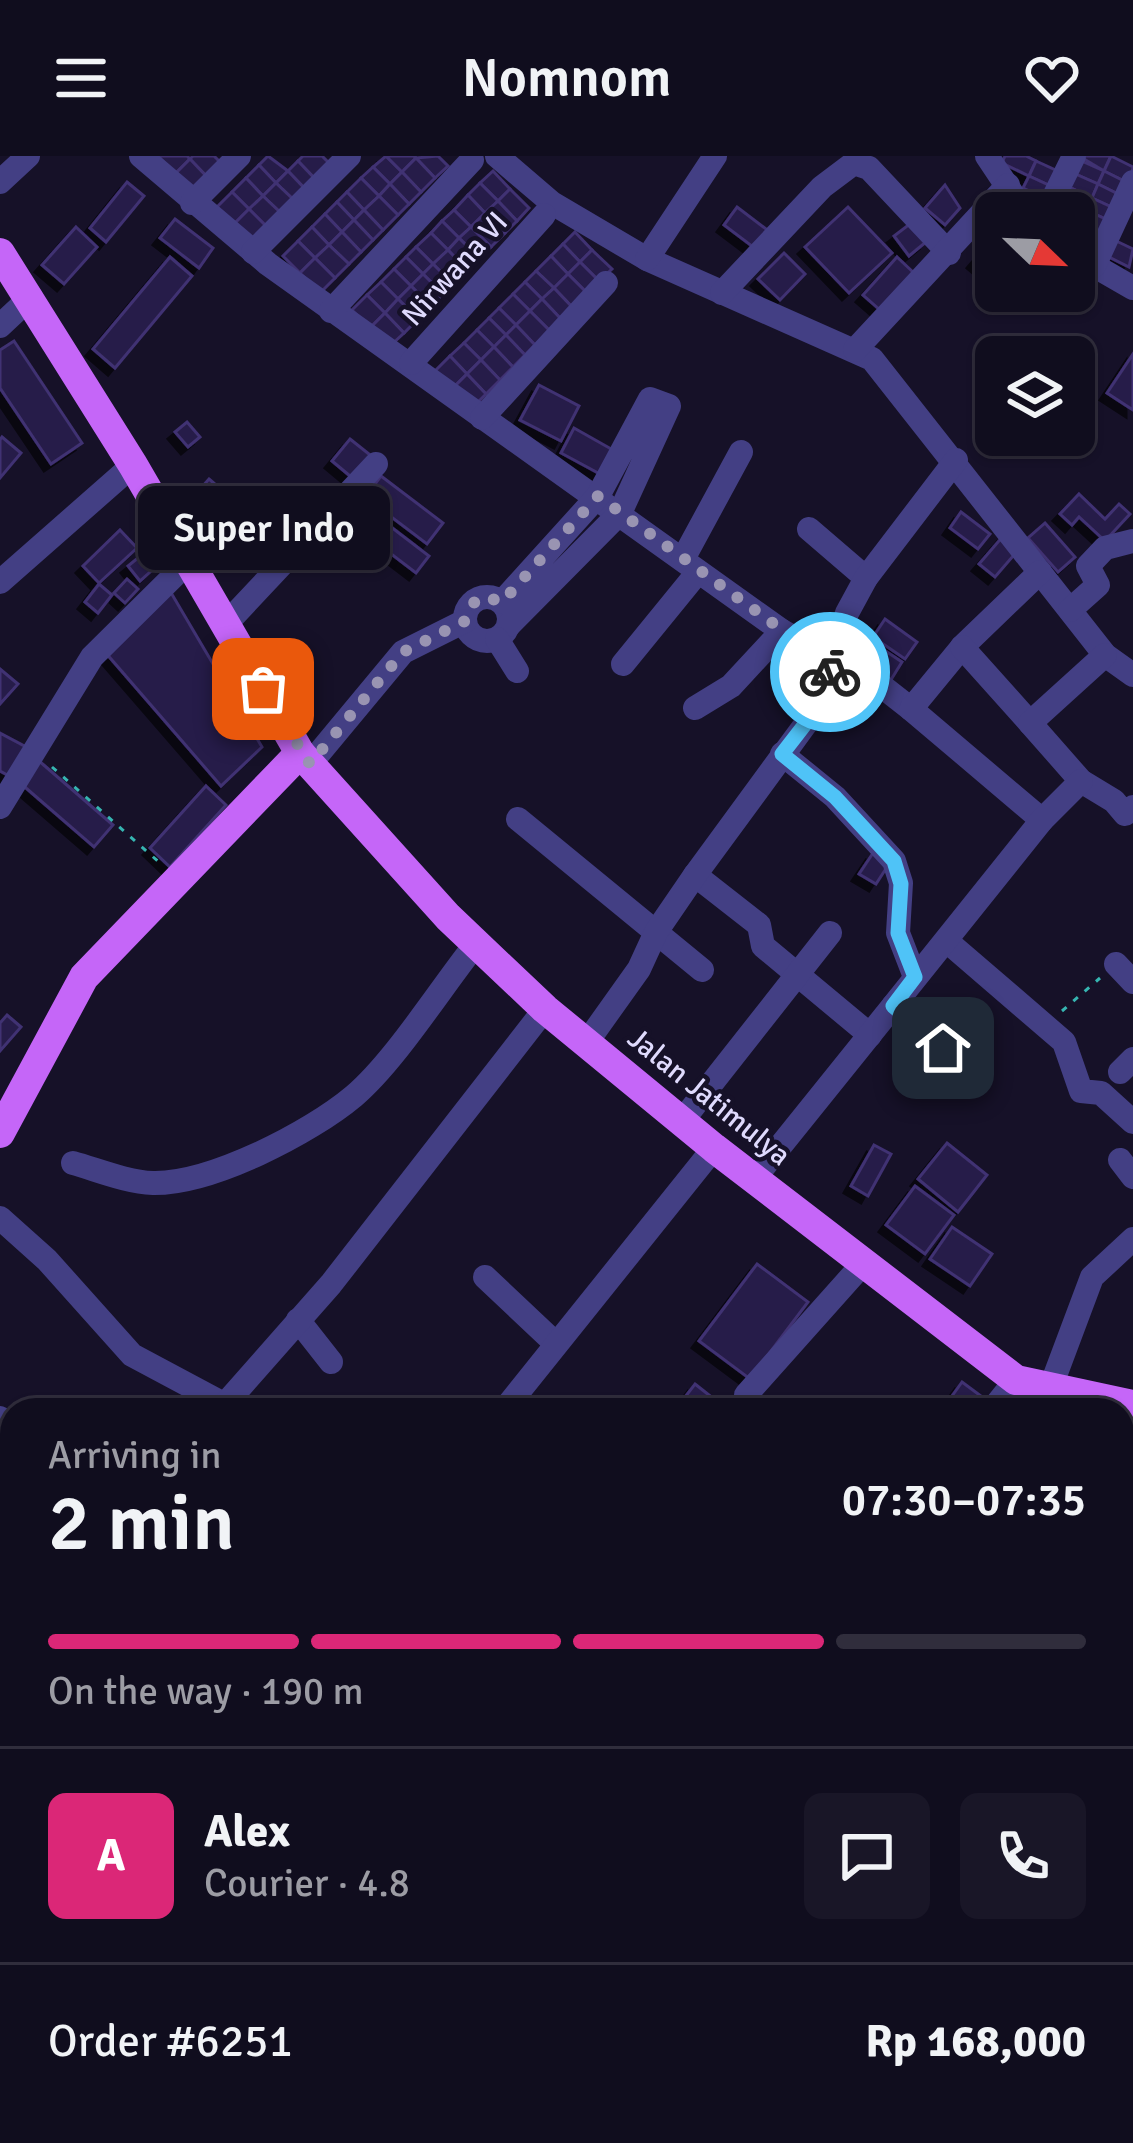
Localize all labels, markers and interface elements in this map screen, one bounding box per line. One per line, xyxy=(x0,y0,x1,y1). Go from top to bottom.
icon: menu xyxy=(48,45,114,111)
text: Nomnom xyxy=(462,45,671,112)
icon: heart xyxy=(1019,45,1085,111)
north arrow xyxy=(975,192,1095,312)
map controls xyxy=(975,192,1095,456)
street label: Nirwana VI xyxy=(394,204,516,334)
button: layers xyxy=(975,336,1095,456)
callout: Super Indo xyxy=(137,485,389,569)
text: Super Indo xyxy=(173,504,355,552)
courier xyxy=(770,612,890,732)
pin xyxy=(212,638,314,740)
icon: bike xyxy=(797,639,863,705)
icon: bag xyxy=(230,656,296,722)
pin xyxy=(892,997,994,1099)
icon: home xyxy=(910,1015,976,1081)
street label: Jalan Jatimulya xyxy=(620,1020,798,1174)
text: Arriving in xyxy=(48,1431,222,1479)
text: 07:30–07:35 xyxy=(842,1473,1086,1528)
text: 2 min xyxy=(48,1476,235,1572)
text: On the way · 190 m xyxy=(48,1667,364,1715)
button: chat xyxy=(804,1793,930,1919)
button: phone xyxy=(960,1793,1086,1919)
text: Alex xyxy=(204,1804,290,1859)
text: A xyxy=(97,1828,125,1883)
text: Courier · 4.8 xyxy=(204,1859,410,1907)
text: Order #6251 xyxy=(48,2014,293,2069)
text: Rp 168,000 xyxy=(865,2014,1086,2069)

